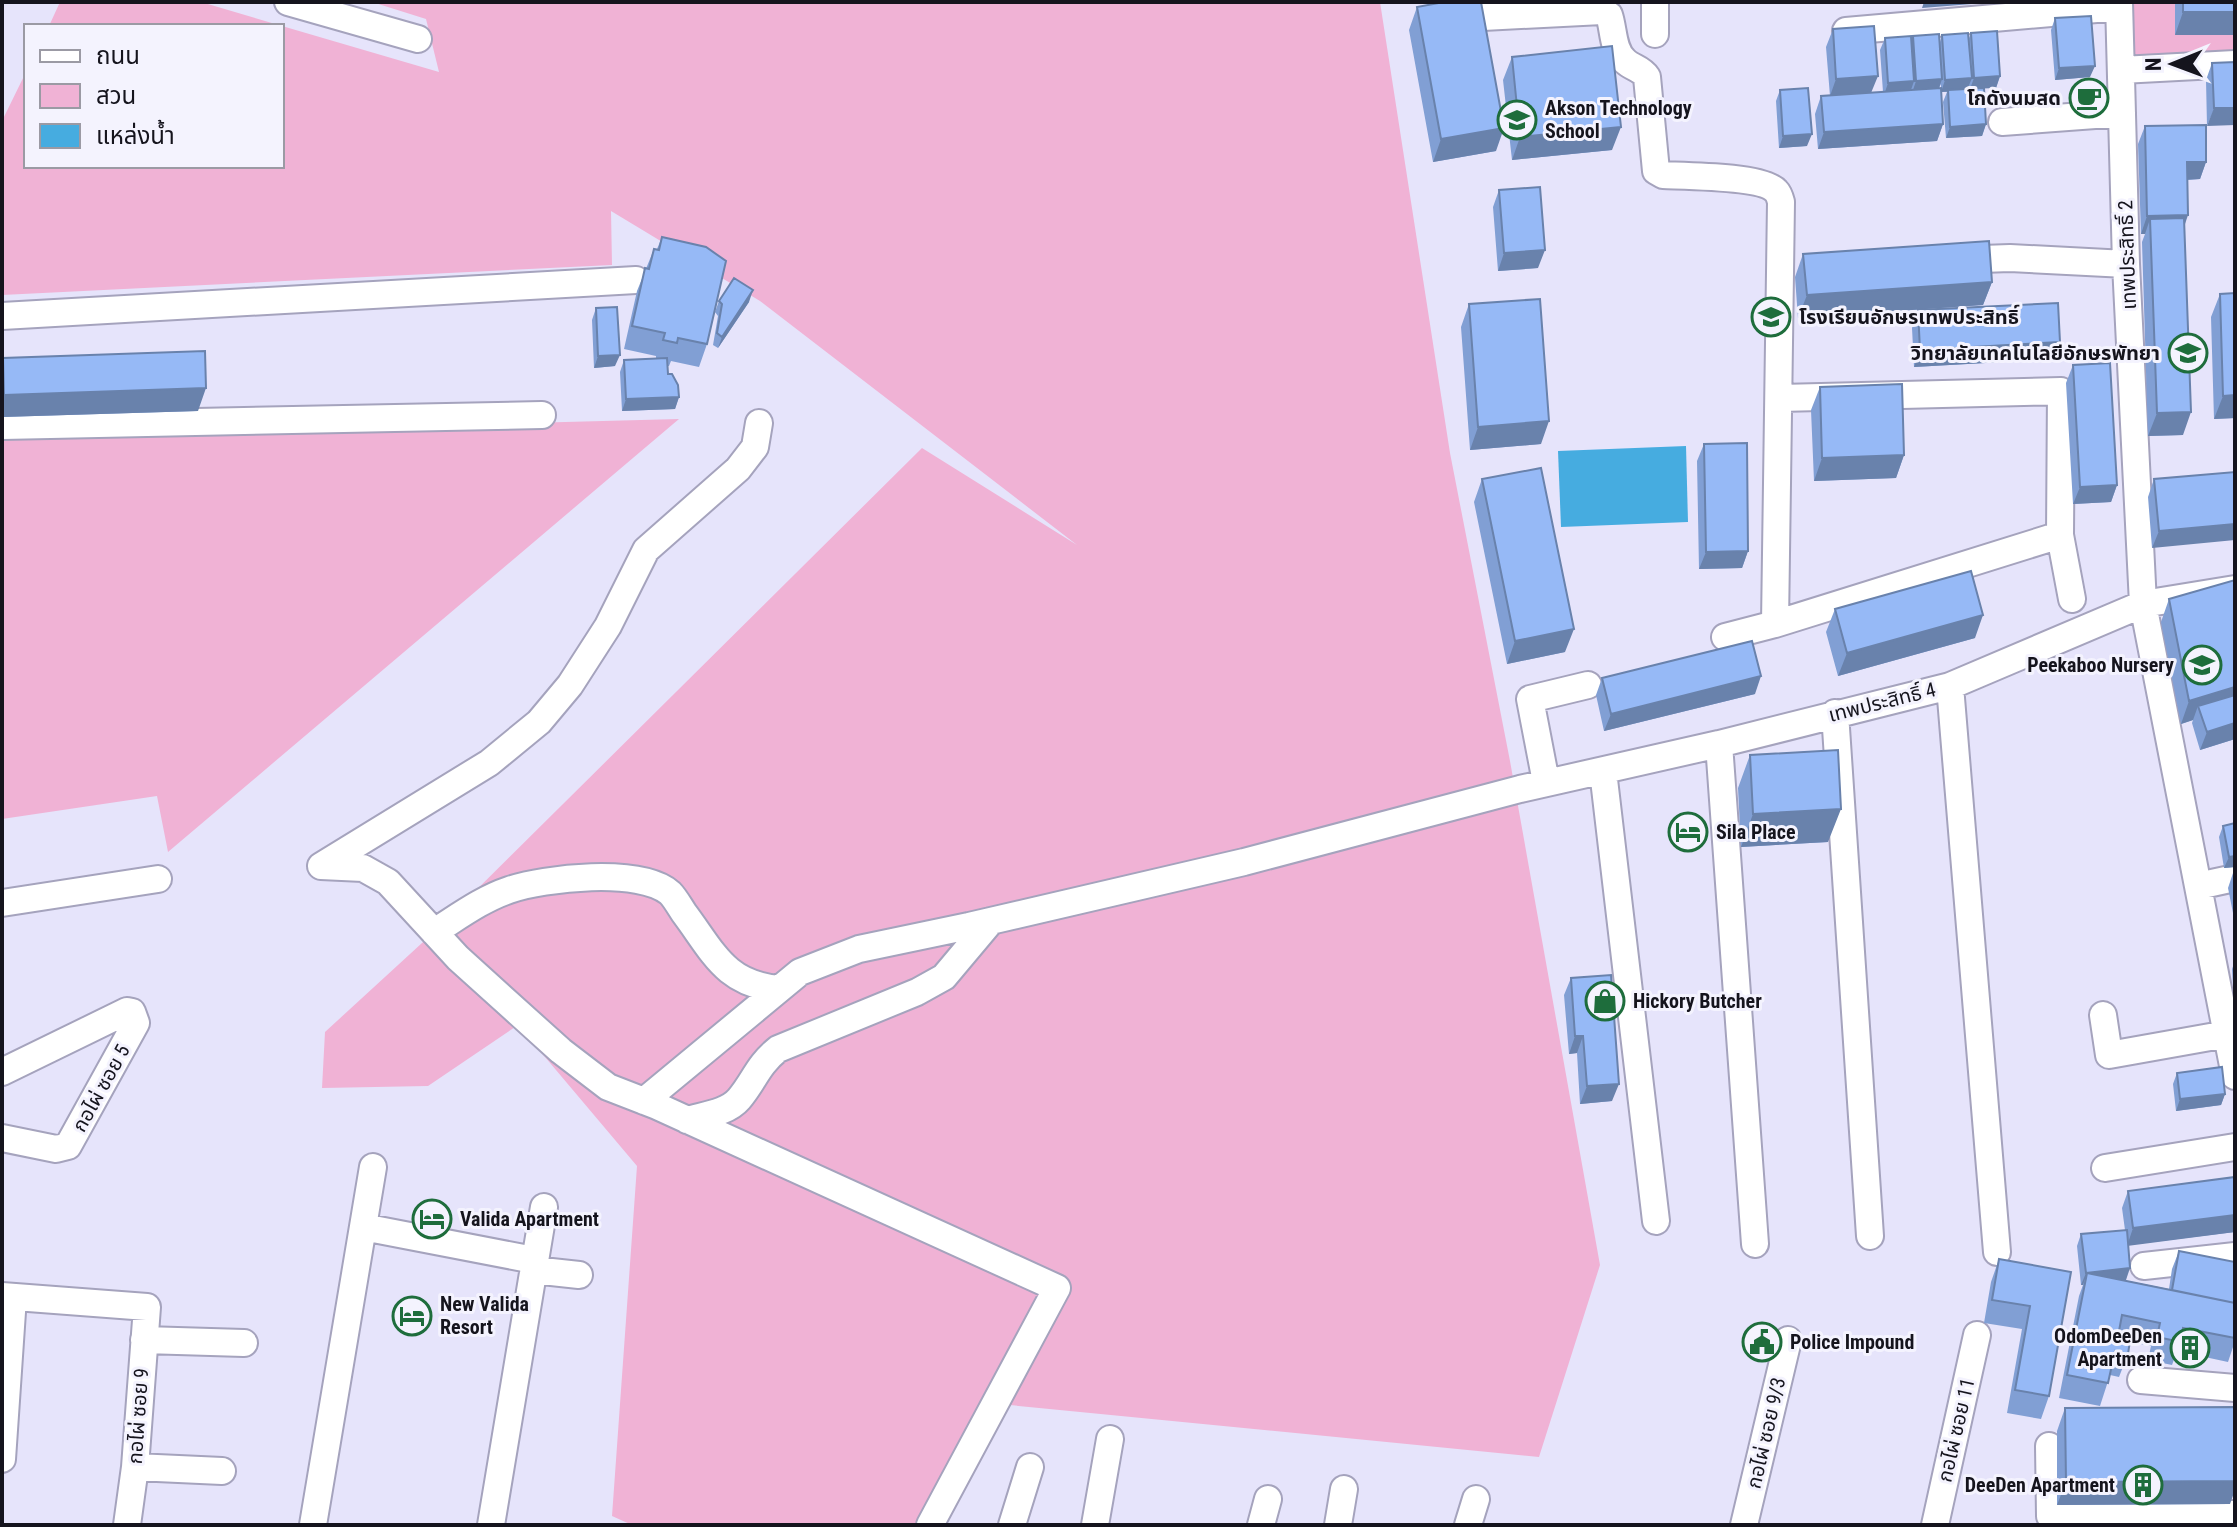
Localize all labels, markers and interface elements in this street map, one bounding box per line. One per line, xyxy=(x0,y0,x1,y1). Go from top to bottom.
legend xyxy=(24,24,284,168)
north arrow xyxy=(2133,24,2213,104)
text: ถนน xyxy=(96,42,140,70)
text: N xyxy=(2141,57,2166,71)
cafe icon: โกดังนมสด xyxy=(2068,77,2110,119)
text: สวน xyxy=(96,82,136,110)
place label: โกดังนมสด xyxy=(1967,86,2061,110)
place label: Akson Technology School xyxy=(1545,96,1692,143)
school or university icon: Akson Technology School xyxy=(1496,99,1538,141)
text: แหล่งน้ำ xyxy=(96,119,175,150)
street label: เทพประสิทธิ์ 2 xyxy=(2113,200,2141,310)
school or university icon: โรงเรียนอักษรเทพประสิทธิ์ xyxy=(1750,296,1792,338)
place label: โรงเรียนอักษรเทพประสิทธิ์ xyxy=(1799,304,2020,329)
school or university icon: วิทยาลัยเทคโนโลยีอักษรพัทยา xyxy=(2167,332,2209,374)
place label: วิทยาลัยเทคโนโลยีอักษรพัทยา xyxy=(1911,341,2160,365)
school or university icon: Peekaboo Nursery xyxy=(2181,644,2223,686)
place label: Peekaboo Nursery xyxy=(2027,653,2174,677)
street label: เทพประสิทธิ์ 4 xyxy=(1826,677,1938,727)
hotel icon: Sila Place xyxy=(1667,811,1709,853)
place label: Sila Place xyxy=(1716,820,1796,844)
shop icon: Hickory Butcher xyxy=(1584,980,1626,1022)
place label: Hickory Butcher xyxy=(1633,989,1762,1013)
street label: กอไผ่ ซอย 5 xyxy=(67,1040,135,1136)
hotel icon: Valida Apartment xyxy=(411,1198,453,1240)
place label: Valida Apartment xyxy=(460,1207,599,1231)
place label: New Valida Resort xyxy=(440,1292,529,1339)
hotel icon: New Valida Resort xyxy=(391,1295,433,1337)
public building icon: Police Impound xyxy=(1741,1321,1783,1363)
place label: OdomDeeDen Apartment xyxy=(2054,1324,2162,1371)
building icon: OdomDeeDen Apartment xyxy=(2169,1327,2211,1369)
place label: Police Impound xyxy=(1790,1330,1914,1354)
street label: กอไผ่ ซอย 9 xyxy=(123,1367,153,1465)
street label: กอไผ่ ซอย 9/3 xyxy=(1742,1375,1790,1491)
street label: กอไผ่ ซอย 11 xyxy=(1932,1376,1980,1484)
building icon: DeeDen Apartment xyxy=(2122,1464,2164,1506)
place label: DeeDen Apartment xyxy=(1965,1473,2115,1497)

